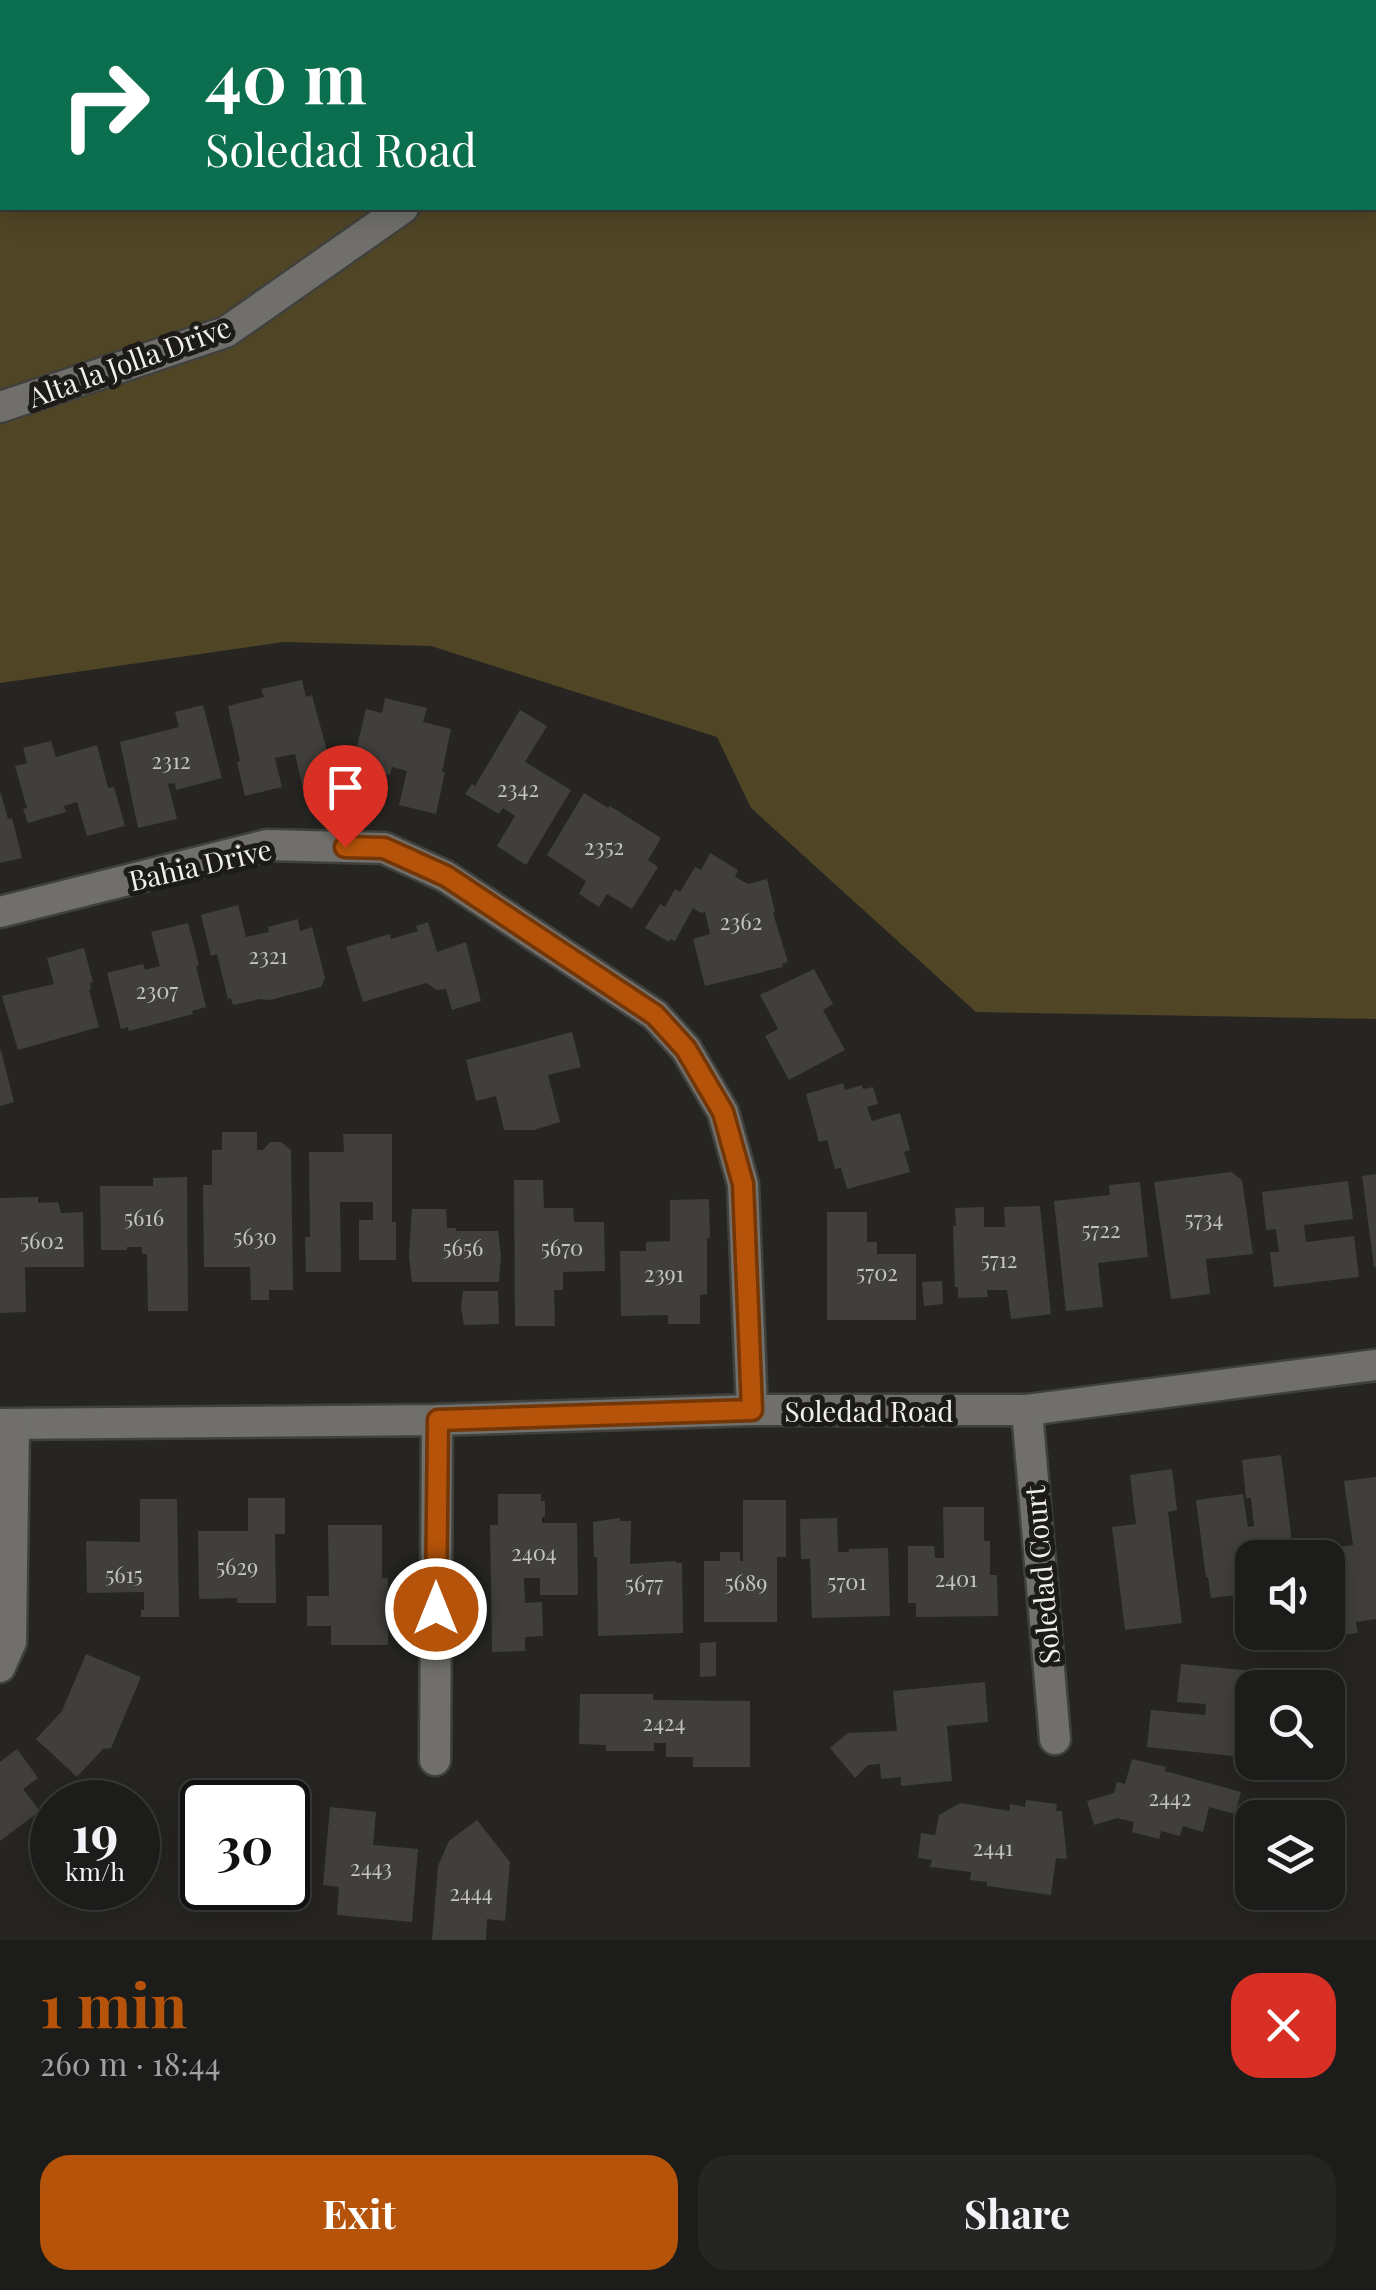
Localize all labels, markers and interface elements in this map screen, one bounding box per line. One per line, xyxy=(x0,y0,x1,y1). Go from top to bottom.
text: 40 m xyxy=(205,28,367,122)
icon: right xyxy=(40,40,170,170)
text: Soledad Road xyxy=(205,118,477,178)
street label: Alta la Jolla Drive xyxy=(22,307,235,415)
house number: 2312 xyxy=(151,745,191,775)
pin xyxy=(303,745,388,848)
icon: arrive xyxy=(318,760,373,815)
house number: 2342 xyxy=(497,773,539,803)
street label: Bahia Drive xyxy=(125,830,275,898)
house number: 2352 xyxy=(584,831,624,861)
house number: 2362 xyxy=(720,906,762,936)
house number: 2321 xyxy=(248,940,288,970)
house number: 2307 xyxy=(136,975,178,1005)
house number: 5616 xyxy=(124,1202,164,1232)
house number: 5734 xyxy=(1185,1203,1224,1233)
house number: 5722 xyxy=(1081,1214,1121,1244)
house number: 5630 xyxy=(233,1221,277,1251)
house number: 5602 xyxy=(20,1225,64,1255)
house number: 5656 xyxy=(442,1232,484,1262)
house number: 5670 xyxy=(541,1232,583,1262)
house number: 5712 xyxy=(981,1244,1017,1274)
house number: 5702 xyxy=(856,1257,898,1287)
house number: 2391 xyxy=(644,1258,684,1288)
street label: Soledad Road xyxy=(784,1392,954,1429)
street label: Soledad Court xyxy=(1015,1483,1067,1666)
house number: 2404 xyxy=(511,1537,557,1567)
map controls xyxy=(1235,1540,1345,1910)
button: sound xyxy=(1235,1540,1345,1650)
house number: 5629 xyxy=(216,1551,258,1581)
position arrow xyxy=(384,1557,488,1661)
house number: 5615 xyxy=(105,1559,143,1589)
house number: 2401 xyxy=(935,1563,977,1593)
house number: 5701 xyxy=(827,1566,867,1596)
house number: 5689 xyxy=(724,1567,768,1597)
house number: 5677 xyxy=(625,1568,663,1598)
button: search xyxy=(1235,1670,1345,1780)
house number: 2424 xyxy=(643,1707,686,1737)
speed limit sign: 30 xyxy=(180,1780,310,1910)
house number: 2442 xyxy=(1149,1782,1191,1812)
text: 19 xyxy=(72,1799,118,1866)
button: layers xyxy=(1235,1800,1345,1910)
house number: 2441 xyxy=(973,1832,1013,1862)
house number: 2443 xyxy=(350,1852,392,1882)
text: km/h xyxy=(65,1854,125,1887)
house number: 2444 xyxy=(449,1877,493,1907)
text: 1 min xyxy=(40,1963,187,2043)
button: close xyxy=(1231,1973,1336,2078)
text: 260 m · 18:44 xyxy=(40,2041,220,2084)
button: Exit xyxy=(40,2155,678,2270)
button: Share xyxy=(698,2155,1336,2270)

